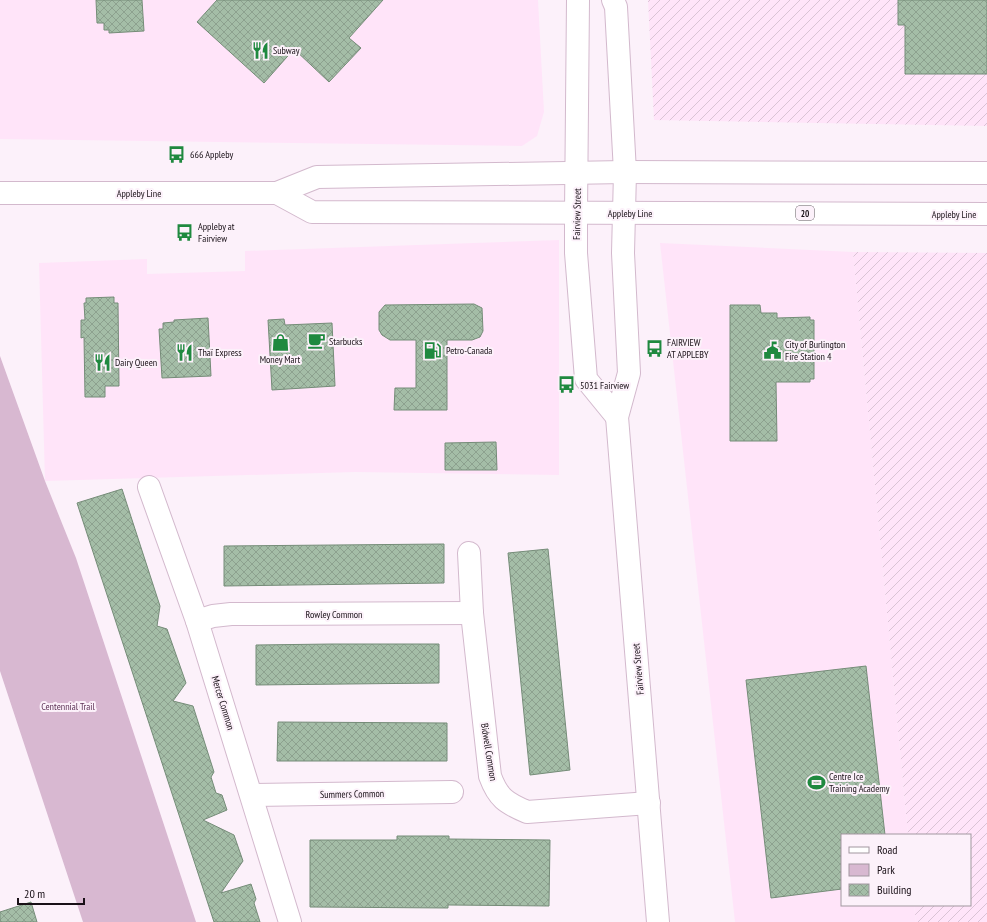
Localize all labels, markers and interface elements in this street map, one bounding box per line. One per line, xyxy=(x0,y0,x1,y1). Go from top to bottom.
restaurant icon: Subway xyxy=(250,40,270,60)
place label: Subway xyxy=(273,44,300,57)
bus stop icon: 666 Appleby xyxy=(167,144,187,164)
place label: 666 Appleby xyxy=(190,148,233,161)
street label: Appleby Line xyxy=(117,187,161,200)
street label: Fairview Street xyxy=(570,188,584,240)
road number: 20 xyxy=(796,206,814,220)
street label: Appleby Line xyxy=(608,207,652,220)
street label: Appleby Line xyxy=(932,208,976,221)
place label: Appleby at Fairview xyxy=(198,220,235,245)
bus stop icon: Appleby at Fairview xyxy=(175,222,195,242)
cafe icon: Starbucks xyxy=(306,331,326,351)
shop icon: Money Mart xyxy=(270,332,290,352)
place label: Starbucks xyxy=(329,335,363,348)
place label: FAIRVIEW AT APPLEBY xyxy=(667,336,709,361)
bus stop icon: FAIRVIEW AT APPLEBY xyxy=(644,338,664,358)
place label: City of Burlington Fire Station 4 xyxy=(785,338,845,363)
fuel station icon: Petro-Canada xyxy=(423,340,443,360)
public building icon: City of Burlington Fire Station 4 xyxy=(762,340,782,360)
restaurant icon: Thaï Express xyxy=(175,342,195,362)
place label: Petro-Canada xyxy=(446,344,492,357)
place label: Thaï Express xyxy=(198,346,242,359)
restaurant icon: Dairy Queen xyxy=(92,352,112,372)
place label: Money Mart xyxy=(260,353,301,366)
place label: Dairy Queen xyxy=(115,356,157,369)
bus stop icon: 5031 Fairview xyxy=(557,375,577,395)
place label: 5031 Fairview xyxy=(580,379,629,392)
street label: Rowley Common xyxy=(306,608,362,621)
street label: Fairview Street xyxy=(629,642,647,695)
street label: Mercer Common xyxy=(209,674,237,732)
park label: Centennial Trail xyxy=(41,700,95,713)
street label: Bidwell Common xyxy=(478,722,500,782)
place label: Centre Ice Training Academy xyxy=(829,770,890,795)
sports icon: Centre Ice Training Academy xyxy=(806,772,826,792)
street label: Summers Common xyxy=(320,787,384,801)
legend xyxy=(841,834,971,906)
text: Road xyxy=(877,842,897,857)
text: Park xyxy=(877,862,895,877)
scale bar xyxy=(18,880,84,906)
text: Building xyxy=(877,882,912,897)
text: 20 m xyxy=(24,886,45,901)

